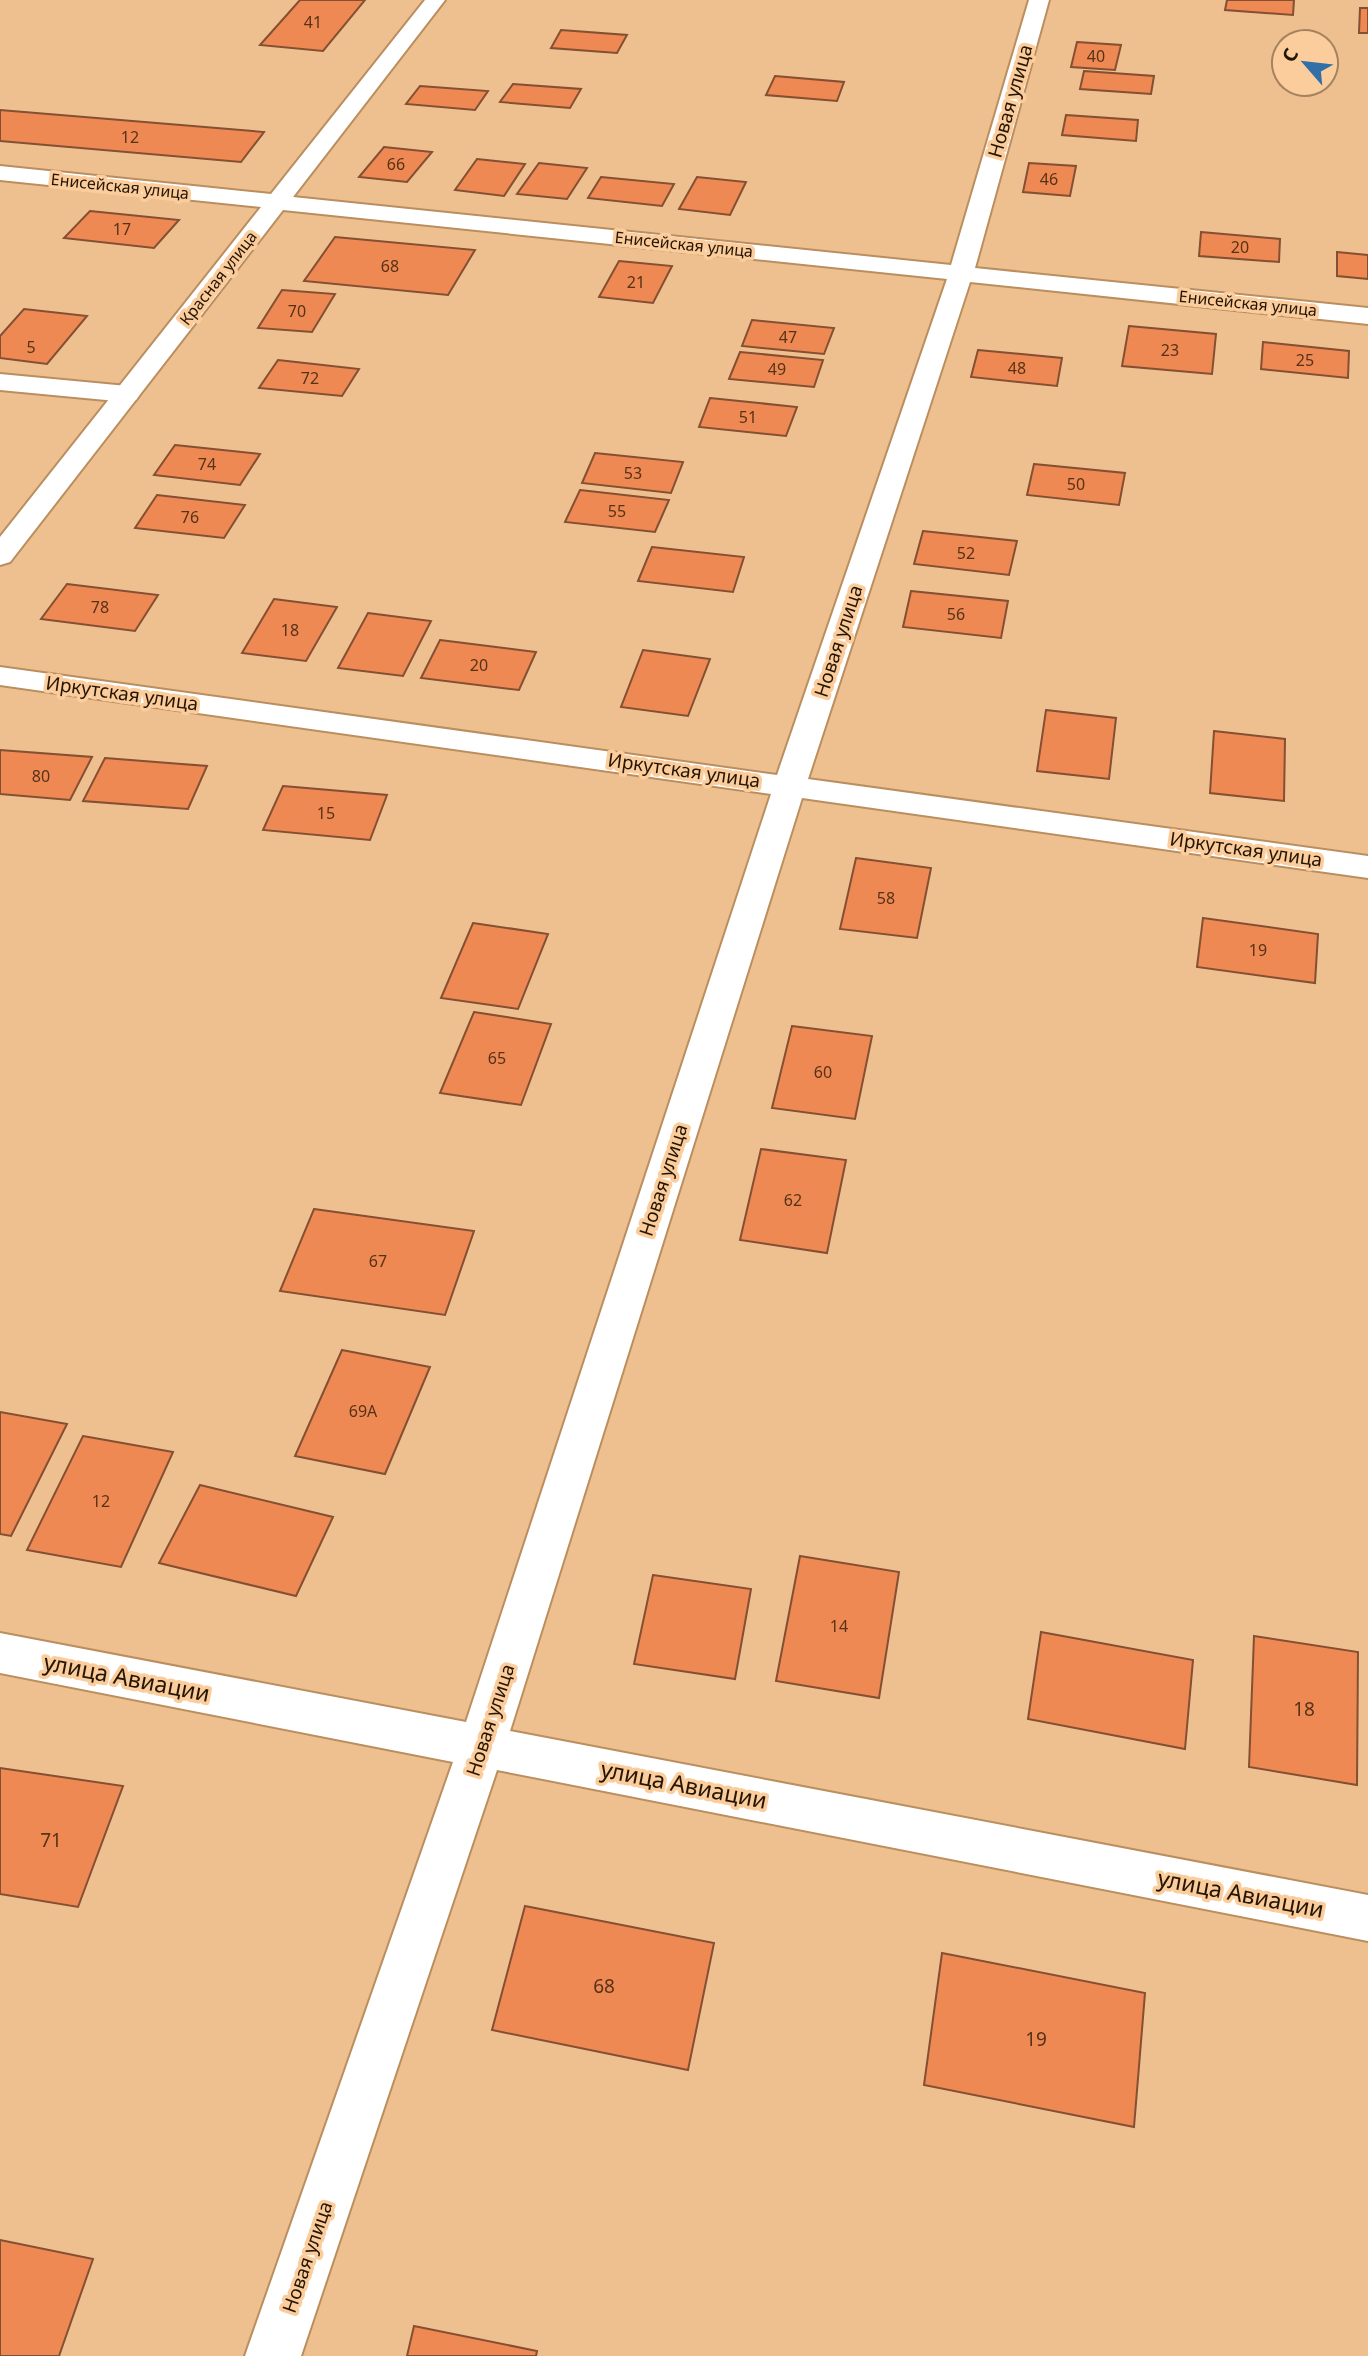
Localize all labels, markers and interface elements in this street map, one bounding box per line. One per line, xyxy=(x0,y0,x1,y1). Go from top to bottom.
house number: 41 xyxy=(304,11,322,33)
north arrow xyxy=(1270,28,1340,98)
street label: Новая улица xyxy=(981,41,1039,161)
text: С xyxy=(1276,44,1304,67)
house number: 40 xyxy=(1087,45,1105,67)
house number: 12 xyxy=(121,126,139,148)
house number: 66 xyxy=(387,153,405,175)
street label: Енисейская улица xyxy=(50,168,190,204)
house number: 46 xyxy=(1040,168,1058,190)
house number: 17 xyxy=(113,218,131,240)
street label: Красная улица xyxy=(174,226,262,330)
street label: Енисейская улица xyxy=(614,226,754,262)
house number: 20 xyxy=(1231,236,1249,258)
house number: 68 xyxy=(381,255,399,277)
house number: 21 xyxy=(627,271,645,293)
street label: Енисейская улица xyxy=(1178,285,1318,321)
house number: 70 xyxy=(288,300,306,322)
house number: 47 xyxy=(779,326,797,348)
house number: 5 xyxy=(26,336,36,358)
house number: 23 xyxy=(1161,339,1179,361)
house number: 25 xyxy=(1296,349,1314,371)
house number: 48 xyxy=(1008,357,1026,379)
house number: 49 xyxy=(768,358,786,380)
house number: 72 xyxy=(301,367,319,389)
house number: 51 xyxy=(739,406,757,428)
house number: 74 xyxy=(198,453,216,475)
house number: 53 xyxy=(624,462,642,484)
house number: 50 xyxy=(1067,473,1085,495)
house number: 55 xyxy=(608,500,626,522)
house number: 76 xyxy=(181,506,199,528)
house number: 52 xyxy=(957,542,975,564)
street label: Новая улица xyxy=(808,582,868,700)
house number: 78 xyxy=(91,596,109,618)
house number: 56 xyxy=(947,603,965,625)
house number: 18 xyxy=(281,619,299,641)
house number: 20 xyxy=(470,654,488,676)
street label: Иркутская улица xyxy=(44,669,200,717)
street label: Иркутская улица xyxy=(606,746,762,794)
house number: 80 xyxy=(32,765,50,787)
house number: 15 xyxy=(317,802,335,824)
street label: Иркутская улица xyxy=(1168,825,1324,873)
house number: 58 xyxy=(877,887,895,909)
house number: 19 xyxy=(1249,939,1267,961)
house number: 65 xyxy=(488,1047,506,1069)
house number: 60 xyxy=(814,1061,832,1083)
street label: Новая улица xyxy=(633,1121,693,1239)
house number: 62 xyxy=(784,1189,802,1211)
house number: 67 xyxy=(369,1250,387,1272)
house number: 69А xyxy=(349,1400,378,1422)
house number: 12 xyxy=(92,1490,110,1512)
house number: 14 xyxy=(830,1615,848,1637)
street label: улица Авиации xyxy=(41,1645,213,1709)
street label: Новая улица xyxy=(460,1661,520,1779)
house number: 18 xyxy=(1293,1696,1315,1722)
street label: улица Авиации xyxy=(598,1752,770,1816)
house number: 71 xyxy=(40,1827,62,1853)
street label: улица Авиации xyxy=(1155,1861,1327,1925)
house number: 68 xyxy=(593,1973,615,1999)
house number: 19 xyxy=(1025,2026,1047,2052)
street label: Новая улица xyxy=(276,2198,338,2316)

